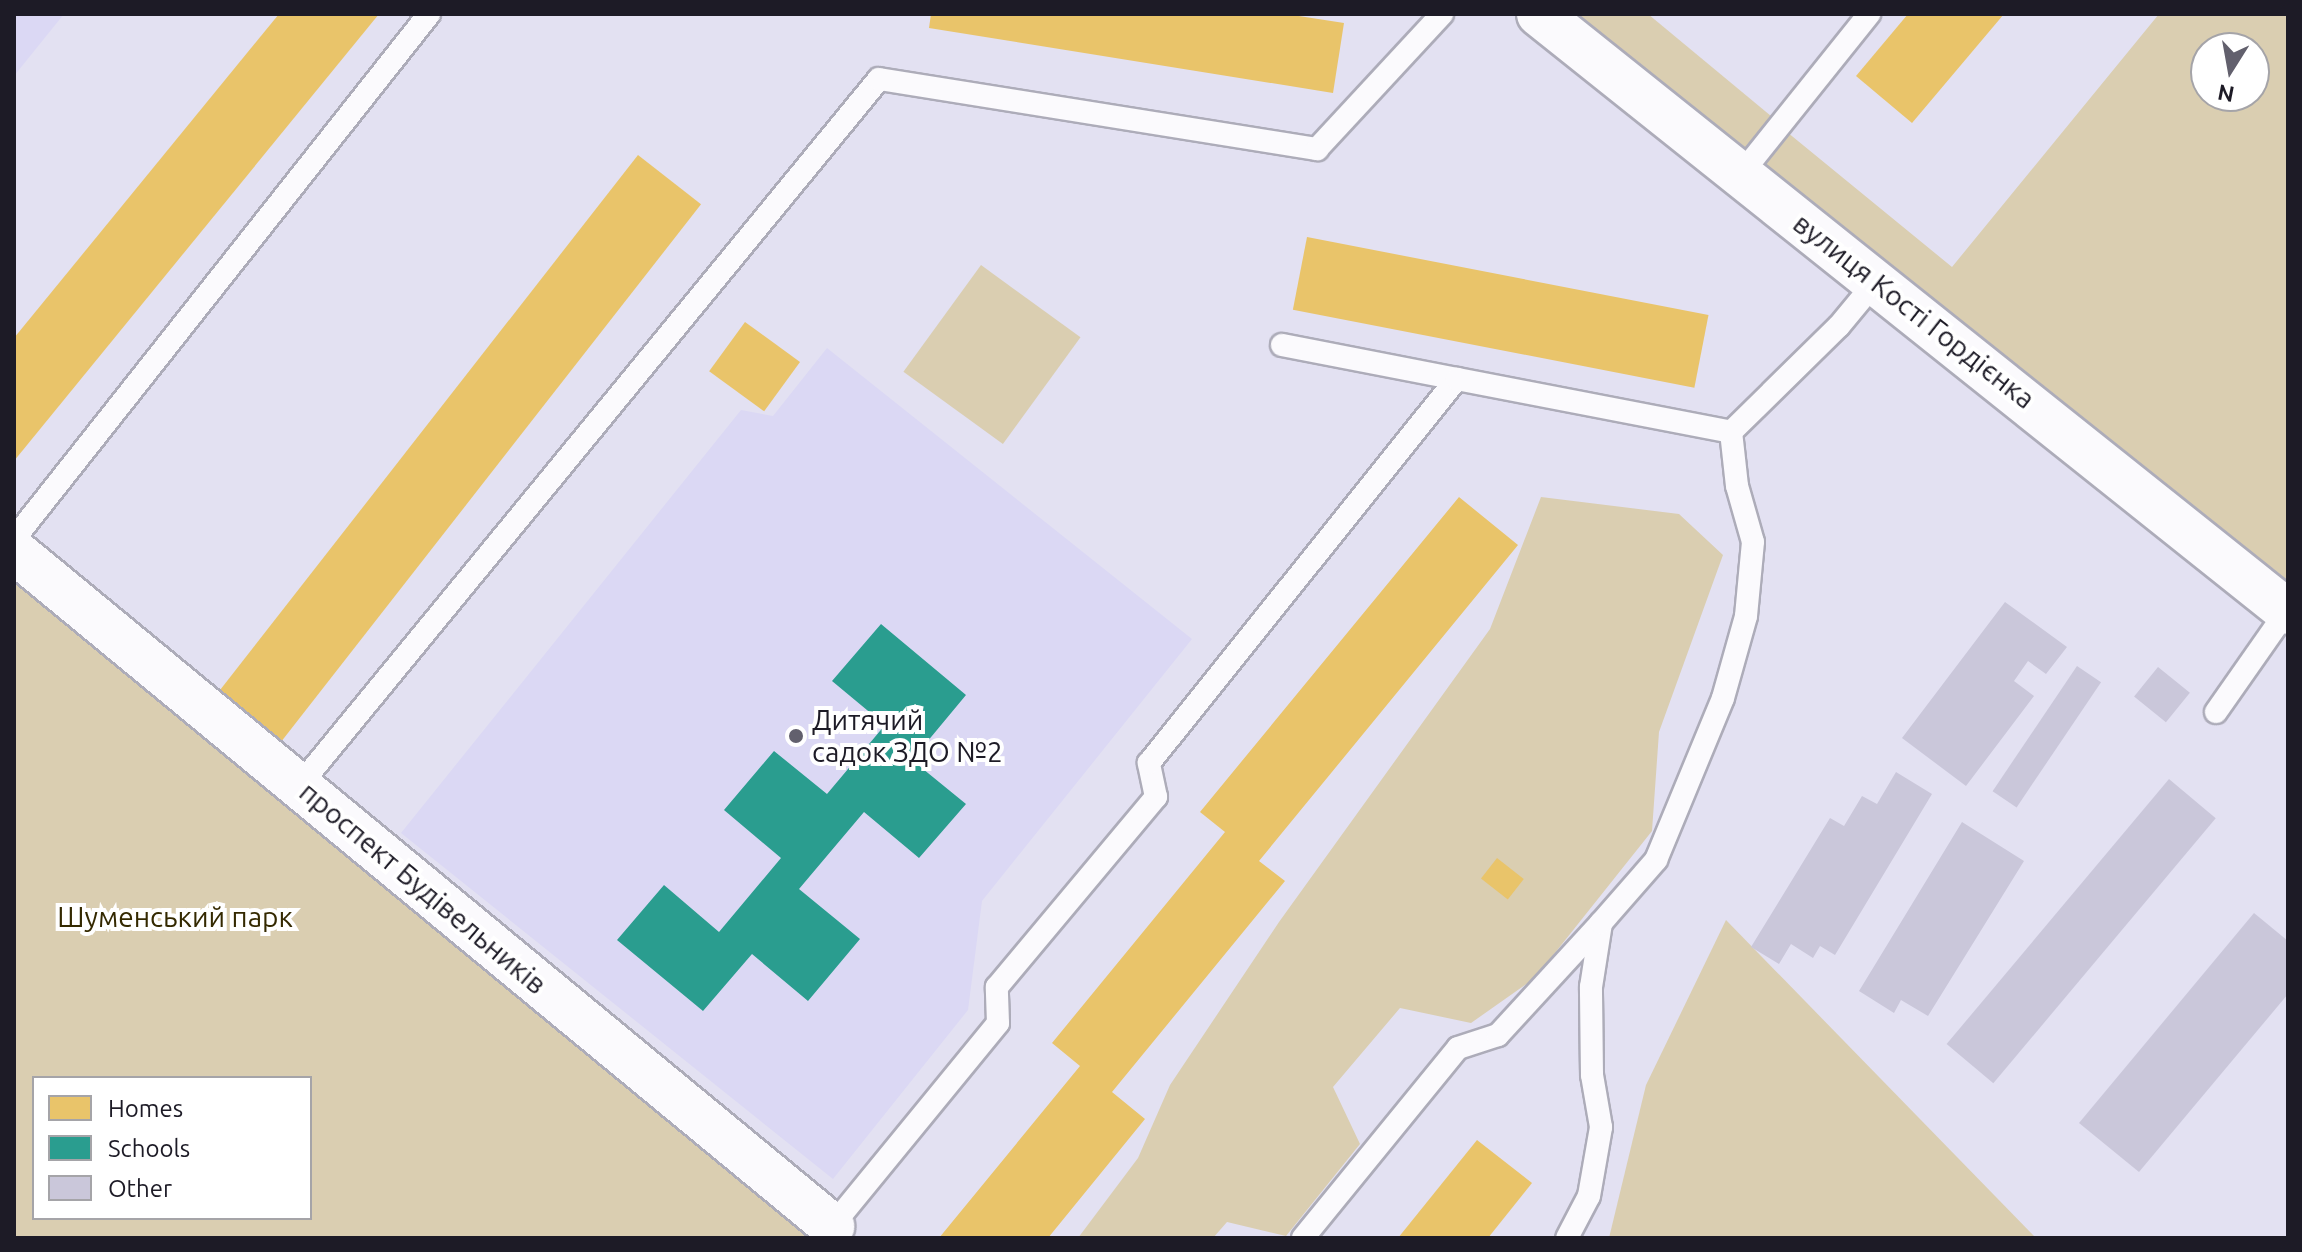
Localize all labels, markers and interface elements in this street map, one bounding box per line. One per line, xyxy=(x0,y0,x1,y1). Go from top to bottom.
north arrow xyxy=(2190,32,2270,112)
text: N xyxy=(2215,80,2236,108)
street label: вулиця Кості Гордієнка xyxy=(1787,206,2041,416)
place label: Дитячий садок ЗДО №2 xyxy=(812,703,1003,769)
marker: Дитячий садок ЗДО №2 xyxy=(787,727,805,745)
street label: проспект Будівельників xyxy=(293,775,553,1001)
park label: Шуменський парк xyxy=(57,900,293,934)
legend xyxy=(32,1076,312,1220)
text: Homes xyxy=(108,1095,183,1122)
text: Schools xyxy=(108,1135,190,1162)
text: Other xyxy=(108,1175,172,1202)

